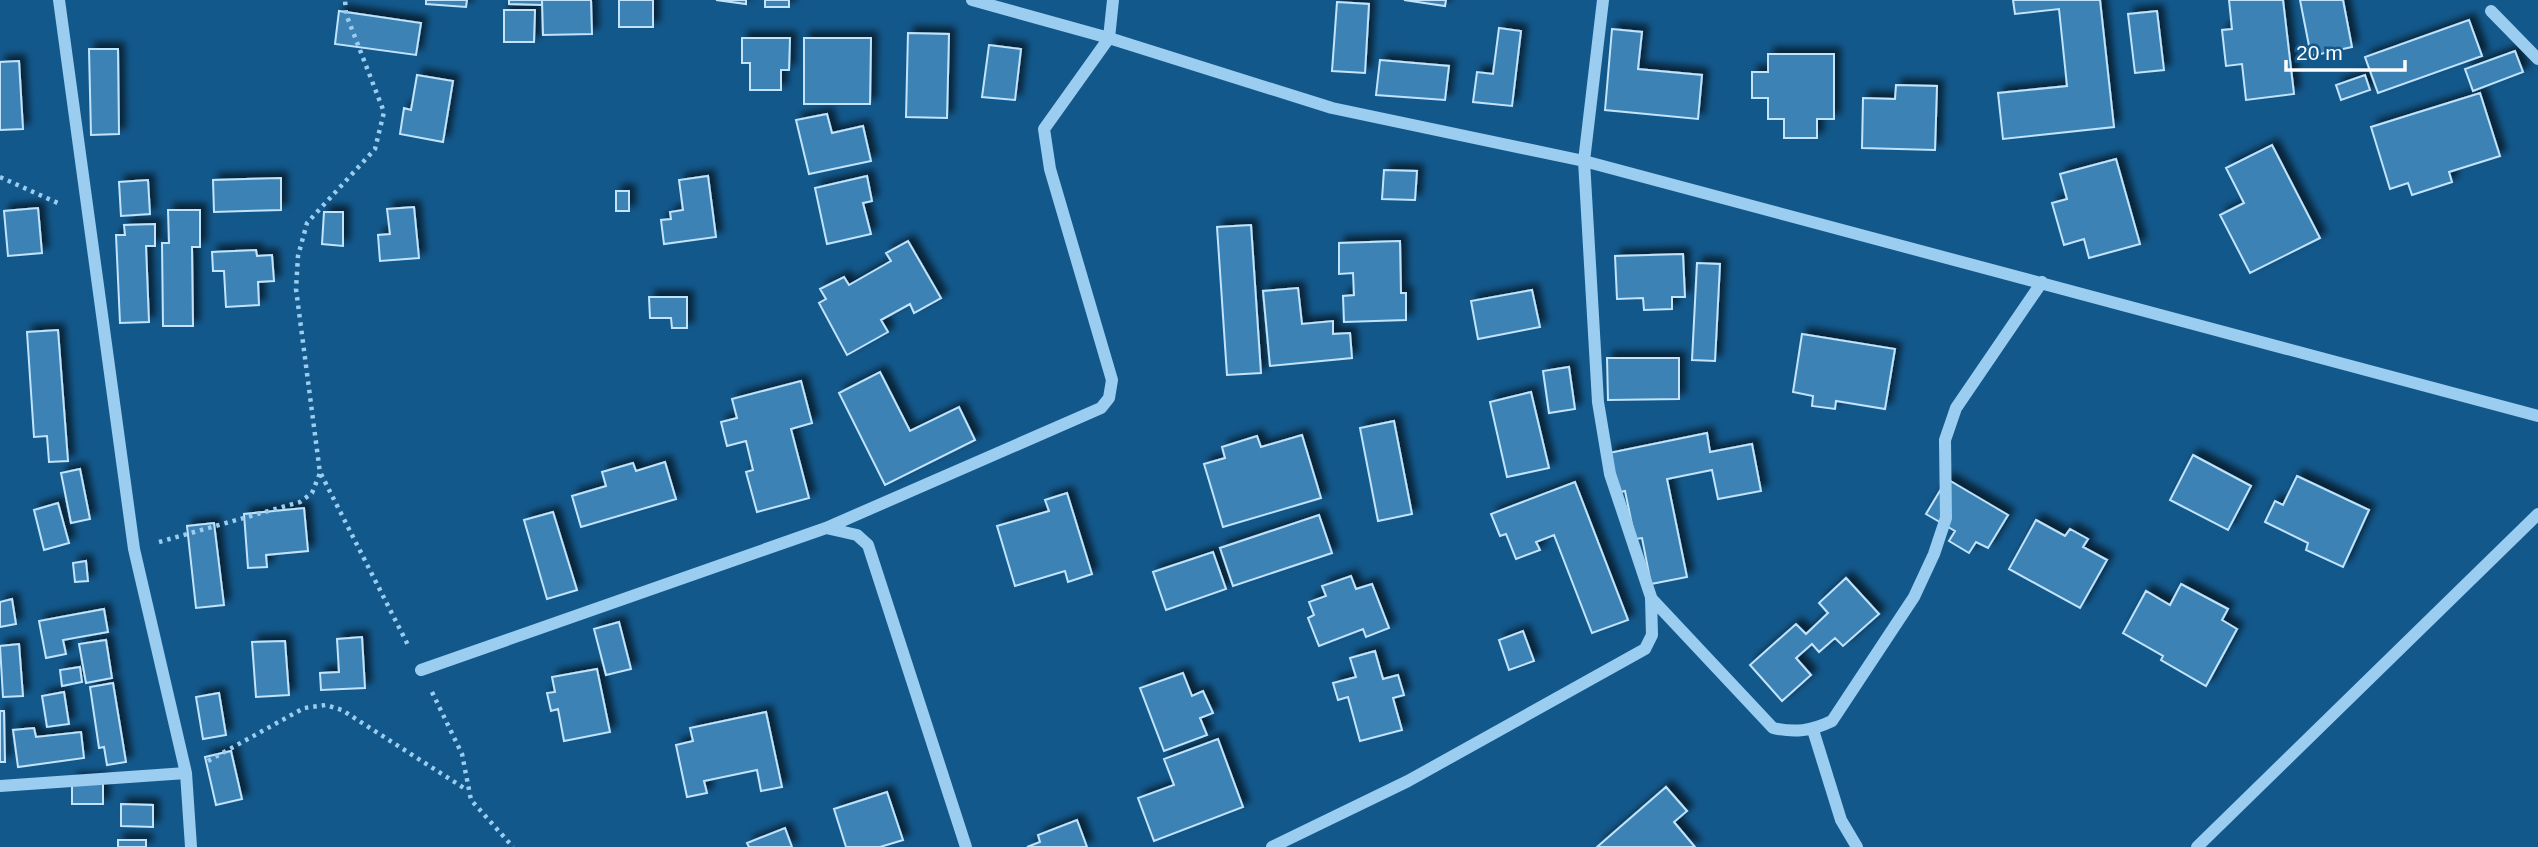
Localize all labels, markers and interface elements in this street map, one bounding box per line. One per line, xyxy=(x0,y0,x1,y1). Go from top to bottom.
scale bar xyxy=(2286,28,2405,72)
text: 20 m xyxy=(2296,41,2343,64)

